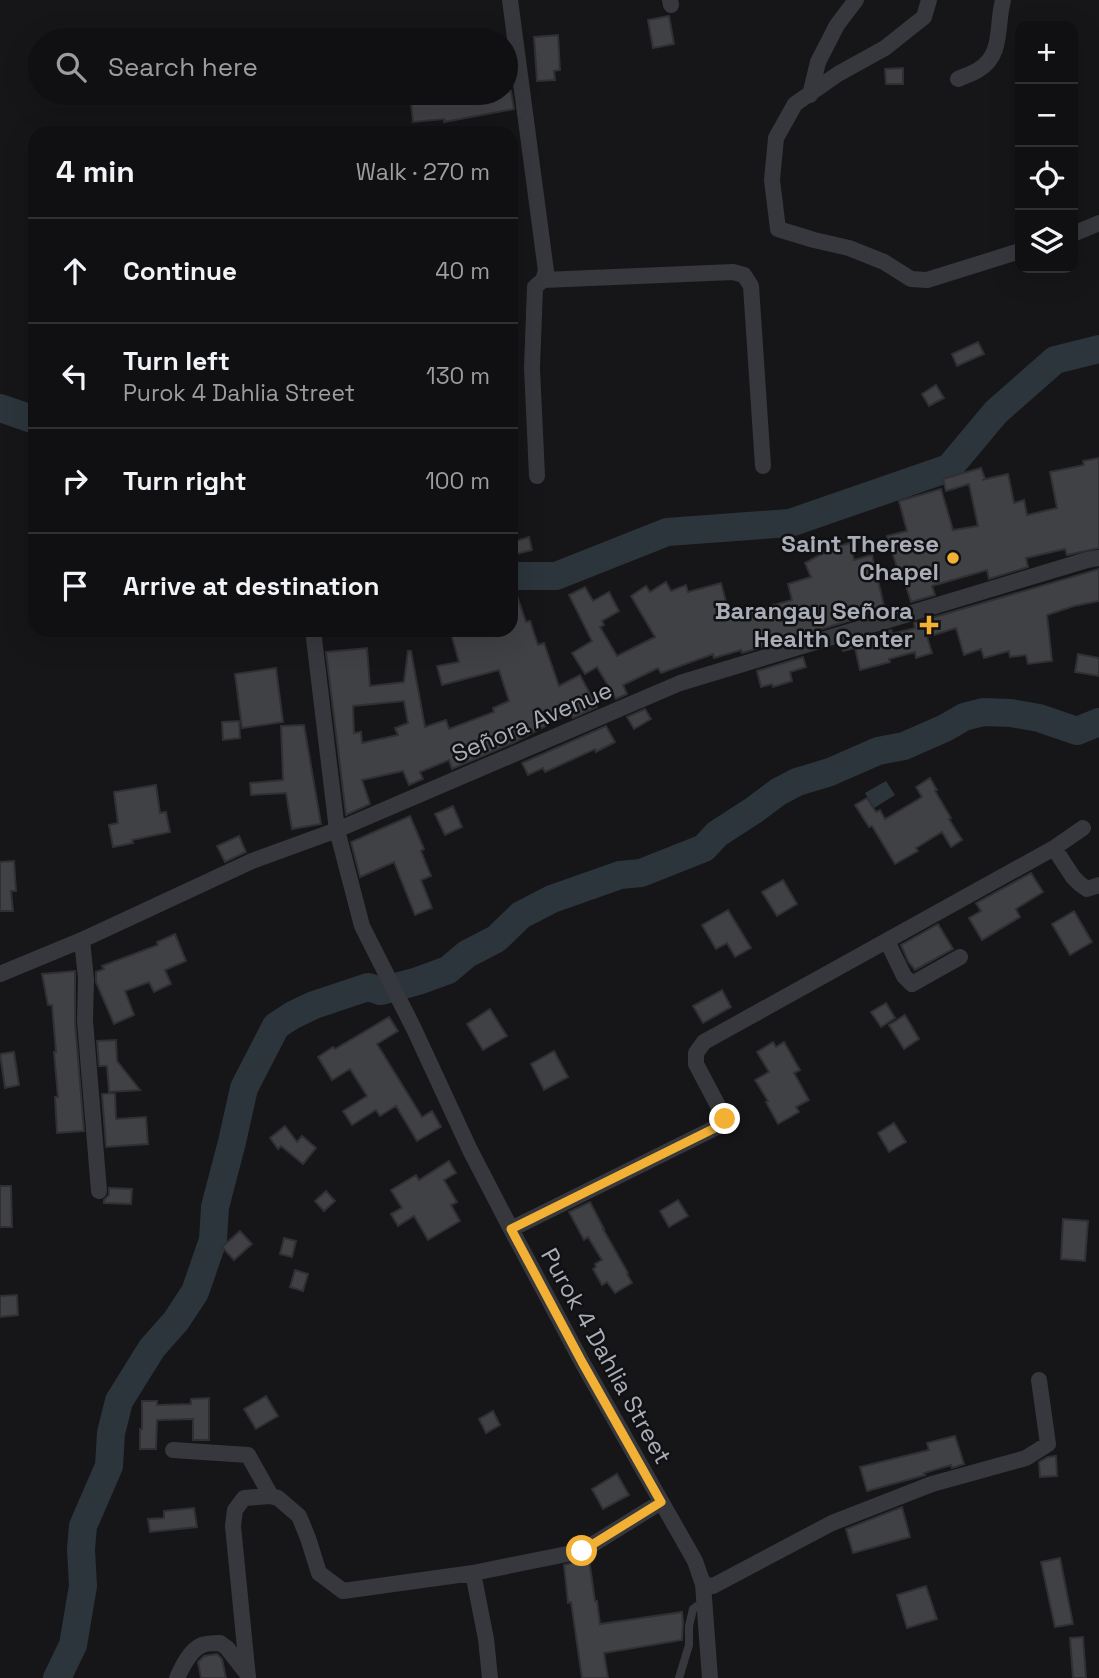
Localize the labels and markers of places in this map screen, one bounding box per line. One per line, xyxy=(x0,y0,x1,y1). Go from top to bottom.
place label: Saint Therese Chapel xyxy=(781,528,939,587)
marker: Saint Therese Chapel xyxy=(945,550,961,566)
place label: Barangay Señora Health Center xyxy=(715,595,913,654)
marker: Barangay Señora Health Center xyxy=(919,615,939,635)

